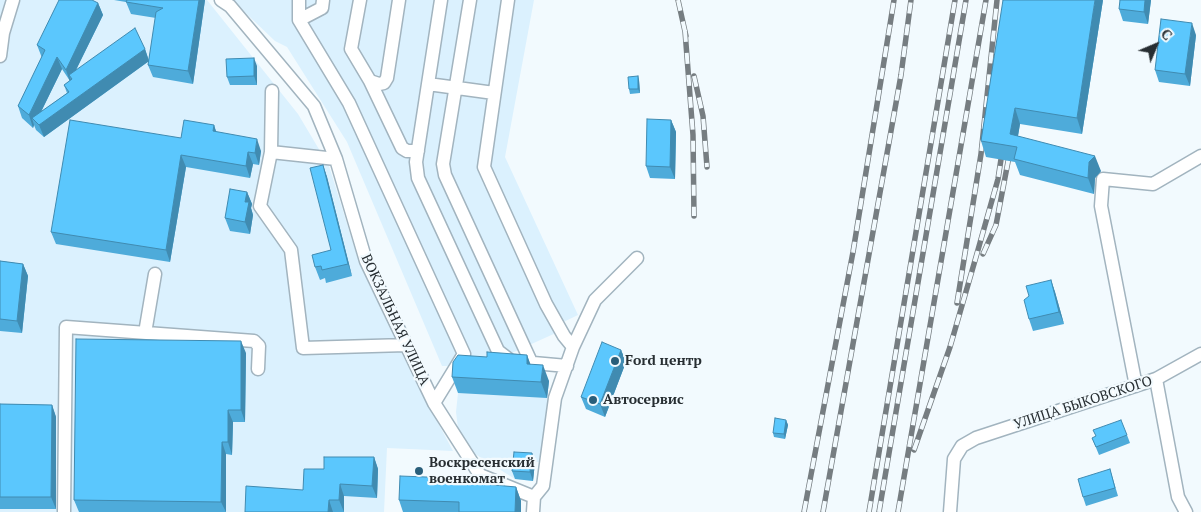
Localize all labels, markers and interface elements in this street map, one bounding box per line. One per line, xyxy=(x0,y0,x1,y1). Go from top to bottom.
north arrow xyxy=(1131,20,1181,70)
text: С xyxy=(1157,24,1177,44)
street label: ВОКЗАЛЬНАЯ УЛИЦА xyxy=(357,252,433,388)
place label: Ford центр xyxy=(625,353,702,369)
marker: Ford центр xyxy=(609,355,621,367)
street label: УЛИЦА БЫКОВСКОГО xyxy=(1012,373,1154,433)
place label: Автосервис xyxy=(603,392,684,408)
marker: Автосервис xyxy=(587,394,599,406)
place label: Воскресенский военкомат xyxy=(429,455,535,488)
marker: Воскресенский военкомат xyxy=(413,465,425,477)

